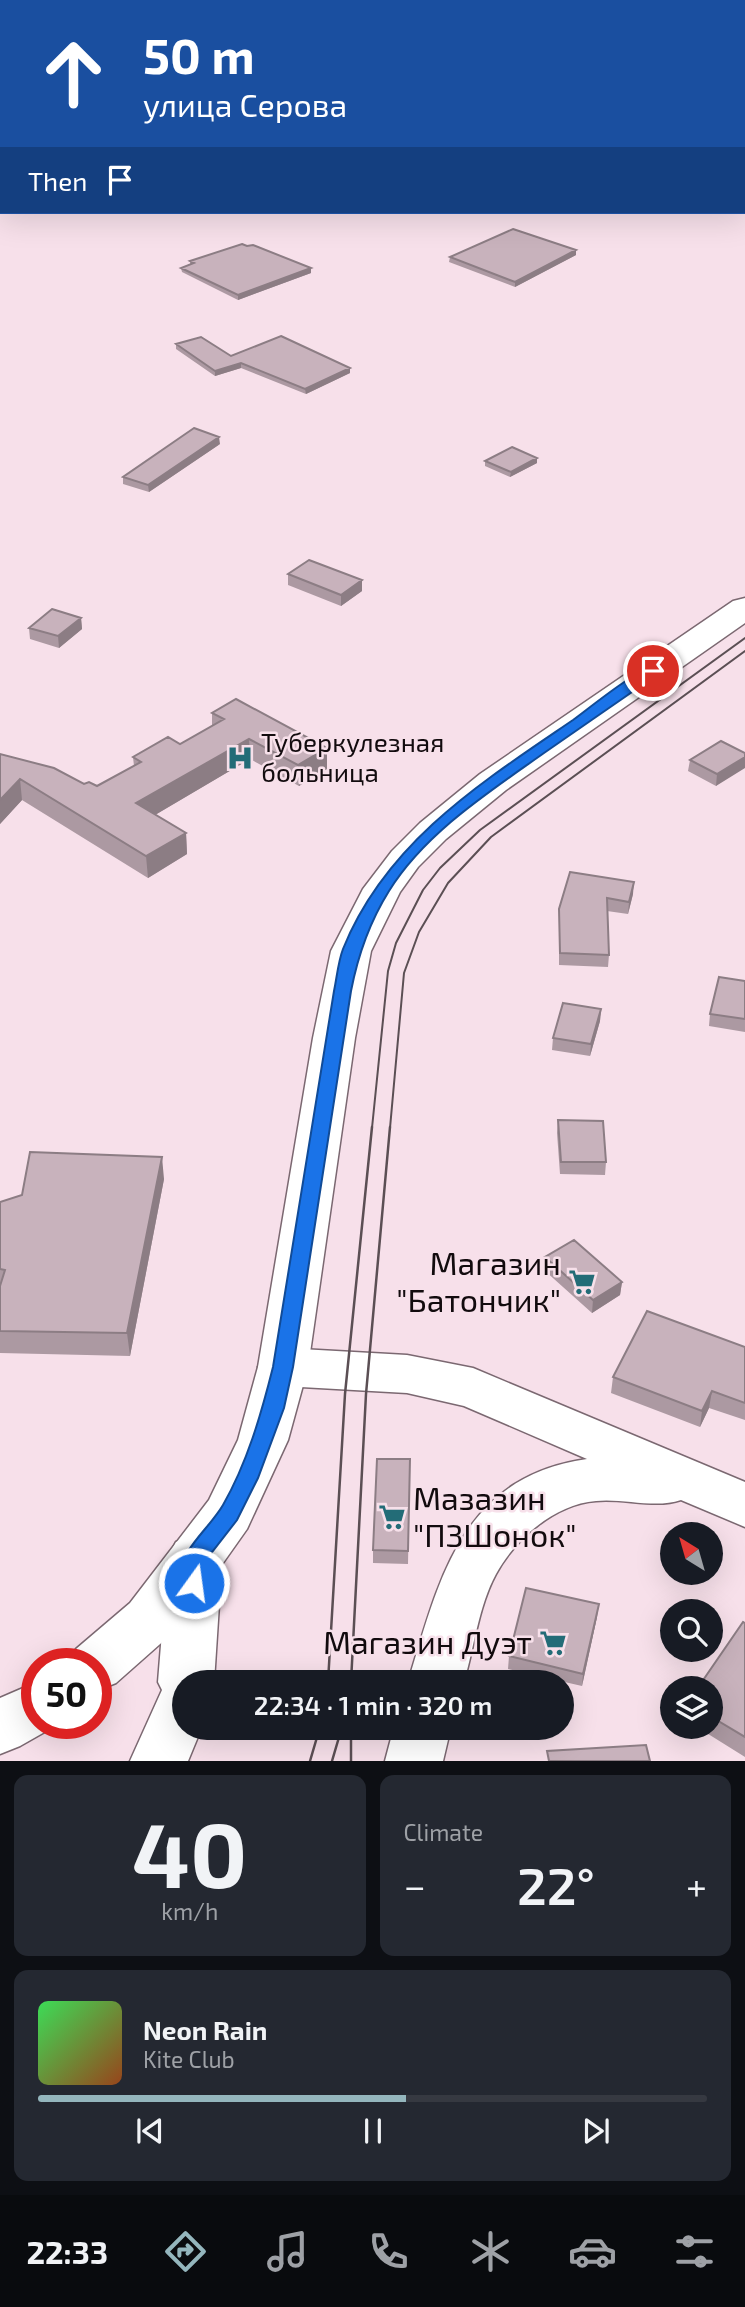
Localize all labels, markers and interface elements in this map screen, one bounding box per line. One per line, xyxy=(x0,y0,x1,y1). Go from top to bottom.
text: 50 m xyxy=(143,25,255,84)
icon: ahead xyxy=(28,28,119,119)
text: улица Серова xyxy=(143,85,347,123)
icon: arrive xyxy=(101,161,139,199)
text: Then xyxy=(28,165,87,196)
pin xyxy=(623,641,683,701)
icon: arrive xyxy=(634,652,672,690)
place label: Туберкулезная больница xyxy=(261,726,444,787)
hospital icon: Туберкулезная больница xyxy=(225,743,255,773)
place label: Магазин "Батончик" xyxy=(396,1243,561,1318)
supermarket icon: Магазин "Батончик" xyxy=(567,1267,597,1297)
place label: Мазазин "ПЗШонок" xyxy=(413,1478,577,1553)
supermarket icon: Мазазин "ПЗШонок" xyxy=(377,1502,407,1532)
north arrow xyxy=(660,1522,723,1586)
map controls xyxy=(660,1522,723,1739)
position arrow xyxy=(157,1546,231,1620)
button: search xyxy=(660,1599,723,1662)
place label: Магазин Дуэт xyxy=(323,1622,532,1661)
supermarket icon: Магазин Дуэт xyxy=(538,1628,568,1658)
speed limit sign: 50 xyxy=(21,1648,112,1739)
button: layers xyxy=(660,1676,723,1739)
text: 22:34 · 1 min · 320 m xyxy=(254,1689,492,1720)
text: 40 xyxy=(132,1797,247,1906)
text: Climate xyxy=(404,1818,483,1846)
text: 22° xyxy=(517,1853,595,1915)
text: − xyxy=(404,1862,426,1908)
text: + xyxy=(686,1862,707,1908)
text: km/h xyxy=(161,1897,218,1925)
text: Neon Rain xyxy=(143,2014,267,2045)
text: Kite Club xyxy=(143,2045,235,2073)
icon: previous xyxy=(131,2112,169,2150)
icon: pause xyxy=(354,2112,392,2150)
icon: next xyxy=(577,2112,615,2150)
icon: directions xyxy=(161,2227,210,2276)
icon: music xyxy=(263,2227,312,2276)
icon: phone xyxy=(364,2227,413,2276)
icon: climate xyxy=(466,2227,515,2276)
icon: car xyxy=(568,2227,617,2276)
icon: filters xyxy=(670,2227,719,2276)
text: 22:33 xyxy=(26,2232,108,2270)

